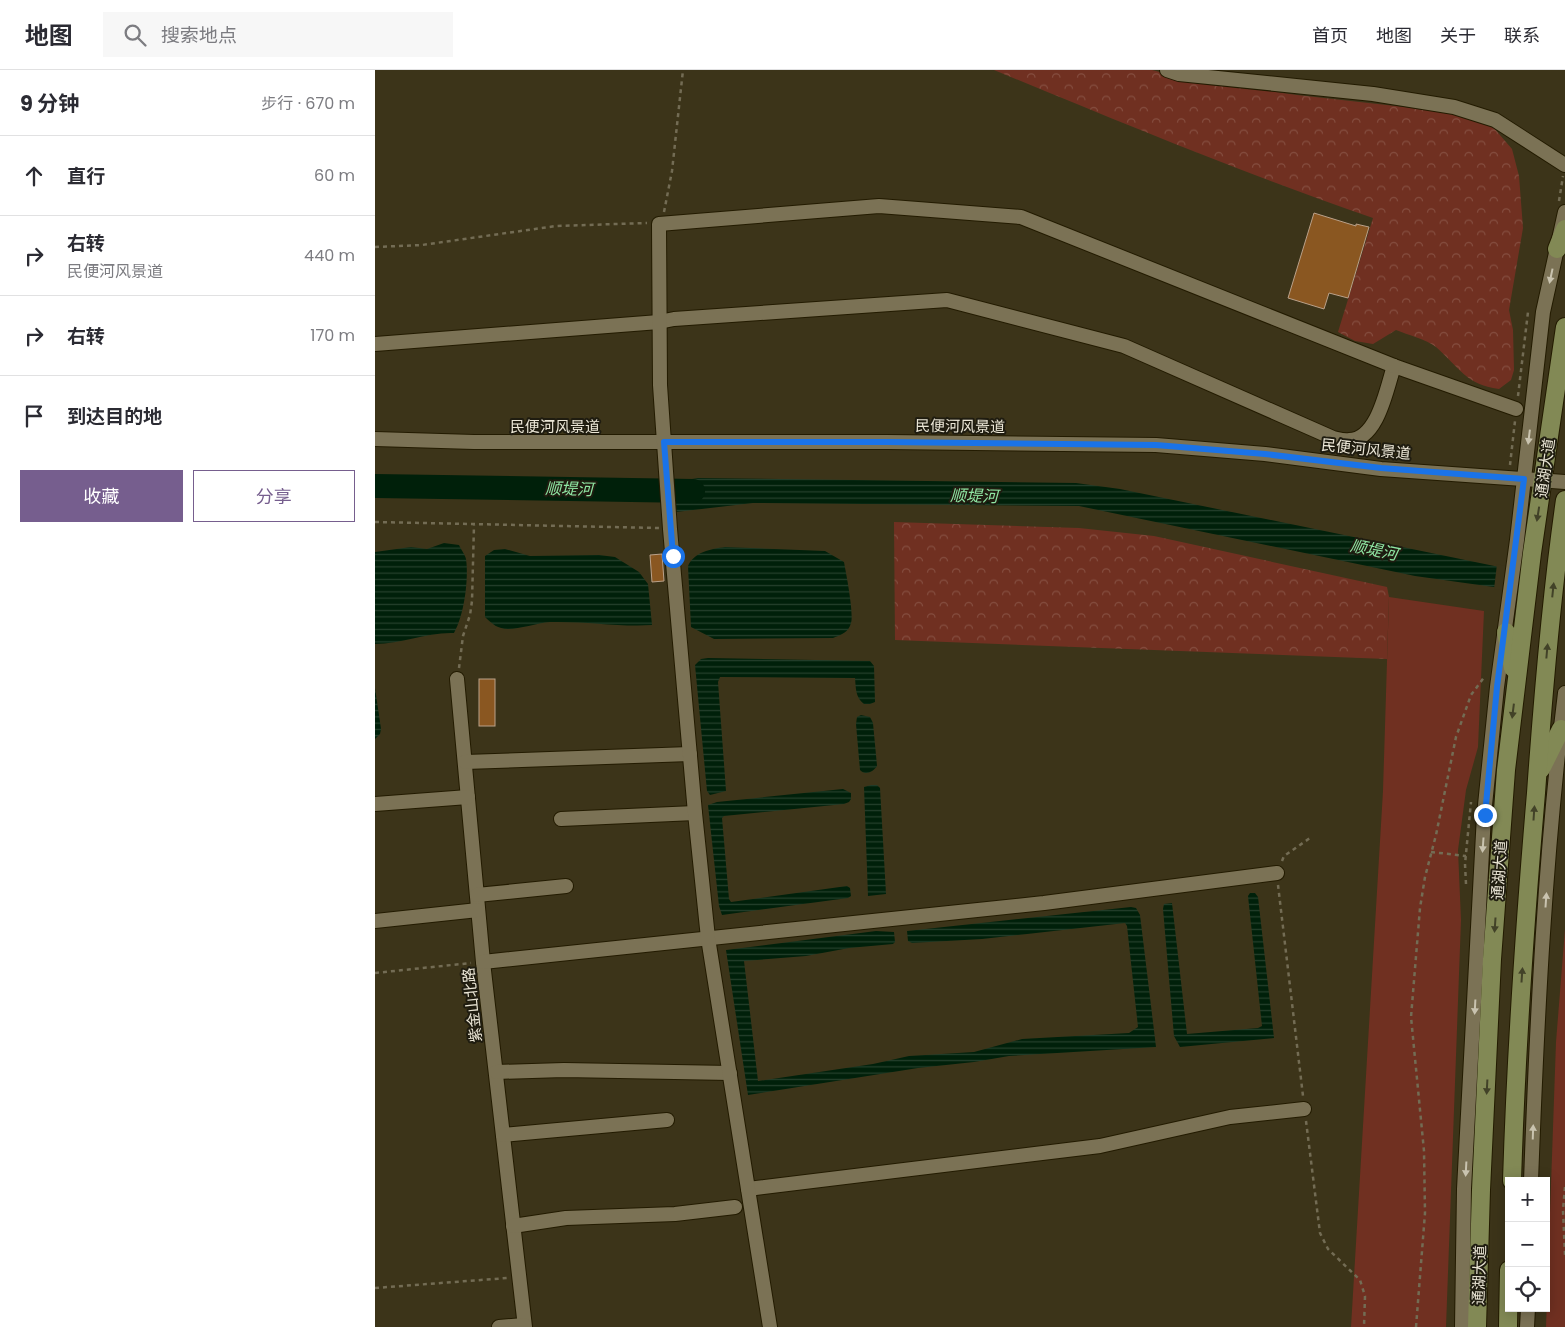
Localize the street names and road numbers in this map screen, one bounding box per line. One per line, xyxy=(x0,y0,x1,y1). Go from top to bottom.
street label: 民便河风景道 xyxy=(915,415,1005,437)
street label: 民便河风景道 xyxy=(510,416,600,437)
street label: 民便河风景道 xyxy=(1320,434,1412,464)
street label: 通湖大道 xyxy=(1530,437,1560,499)
street label: 通湖大道 xyxy=(1486,839,1512,901)
street label: 紫金山北路 xyxy=(458,967,486,1043)
street label: 通湖大道 xyxy=(1467,1245,1491,1305)

